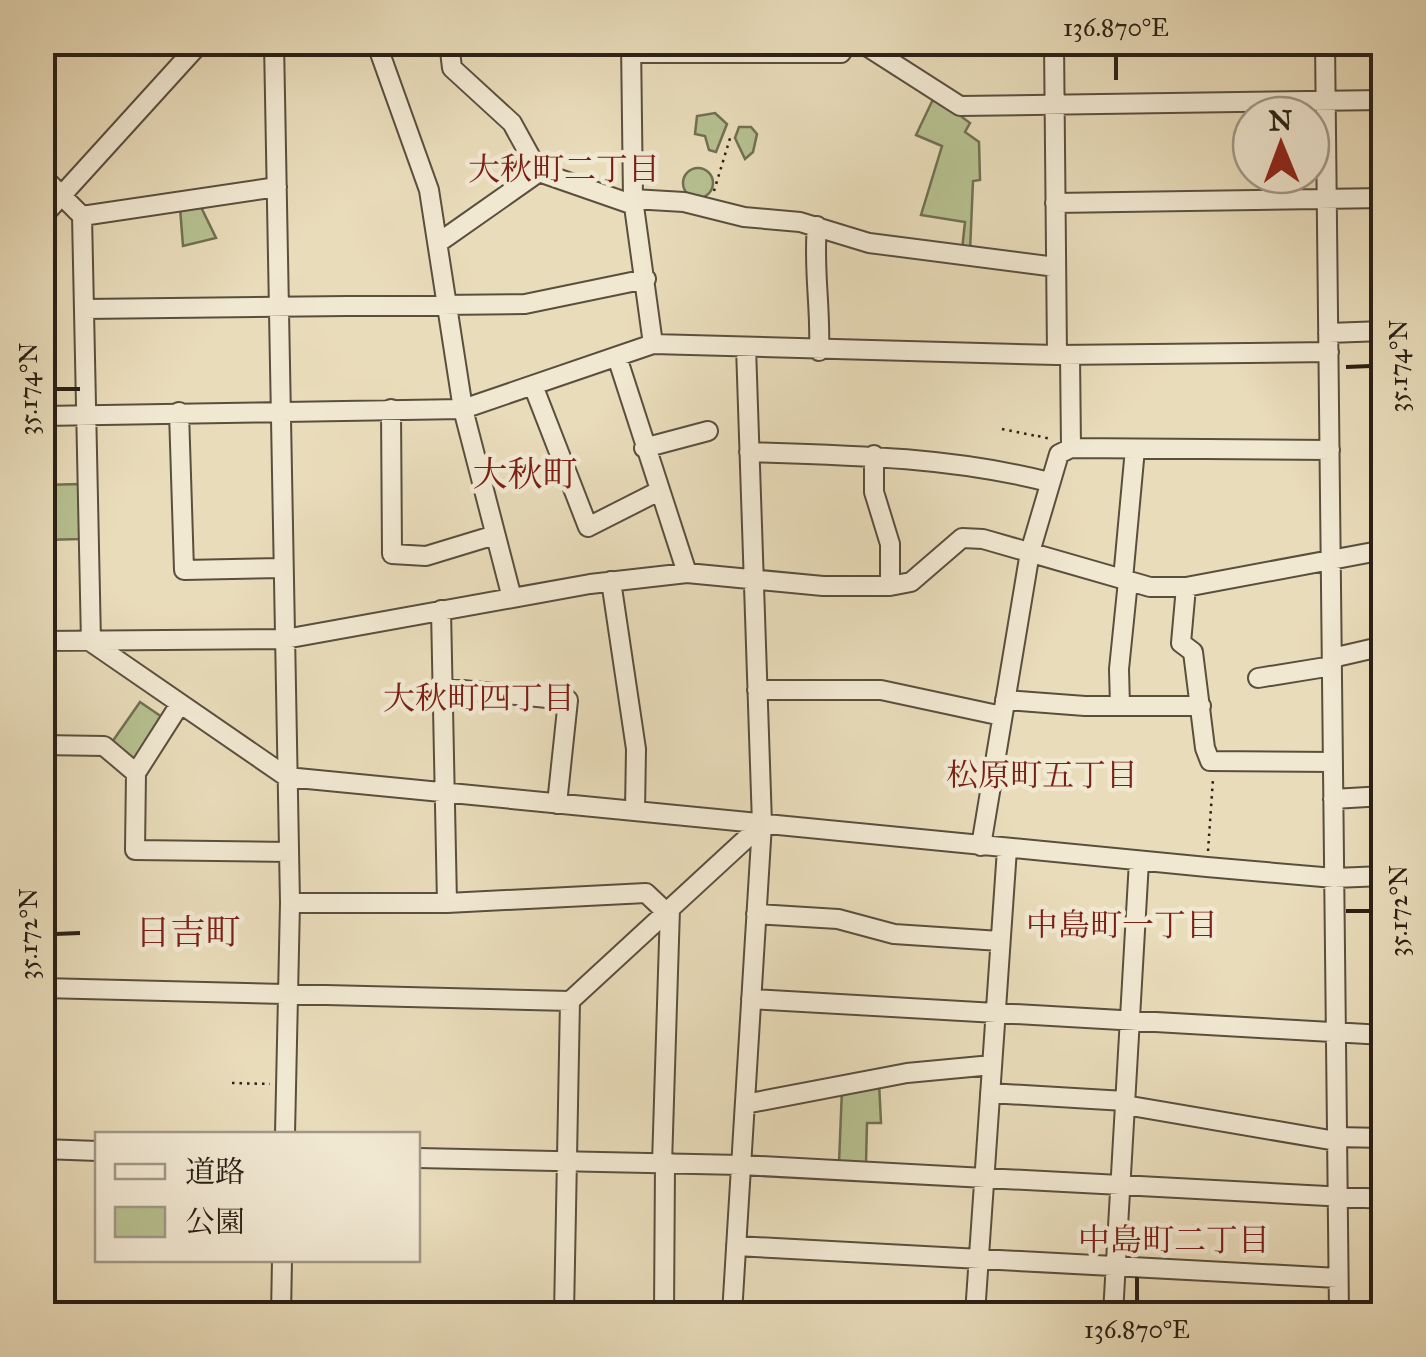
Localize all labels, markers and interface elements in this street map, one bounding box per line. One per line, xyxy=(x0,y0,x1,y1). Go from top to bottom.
text: 136.870°E xyxy=(1063,12,1169,43)
north arrow xyxy=(1231,95,1331,195)
text: N xyxy=(1268,103,1293,138)
district label: 大秋町二丁目 xyxy=(468,150,660,189)
text: 35.174°N xyxy=(1383,320,1414,413)
text: 35.174°N xyxy=(13,343,44,436)
district label: 大秋町 xyxy=(472,453,578,496)
district label: 大秋町四丁目 xyxy=(383,679,575,718)
district label: 松原町五丁目 xyxy=(946,756,1138,795)
text: 35.172°N xyxy=(1383,865,1414,957)
text: 35.172°N xyxy=(13,888,44,980)
district label: 中島町一丁目 xyxy=(1026,906,1218,945)
district label: 日吉町 xyxy=(135,911,241,954)
legend xyxy=(95,1132,420,1262)
text: 道路 xyxy=(185,1154,245,1190)
text: 公園 xyxy=(185,1204,245,1240)
district label: 中島町二丁目 xyxy=(1078,1221,1270,1260)
text: 136.870°E xyxy=(1084,1314,1190,1345)

